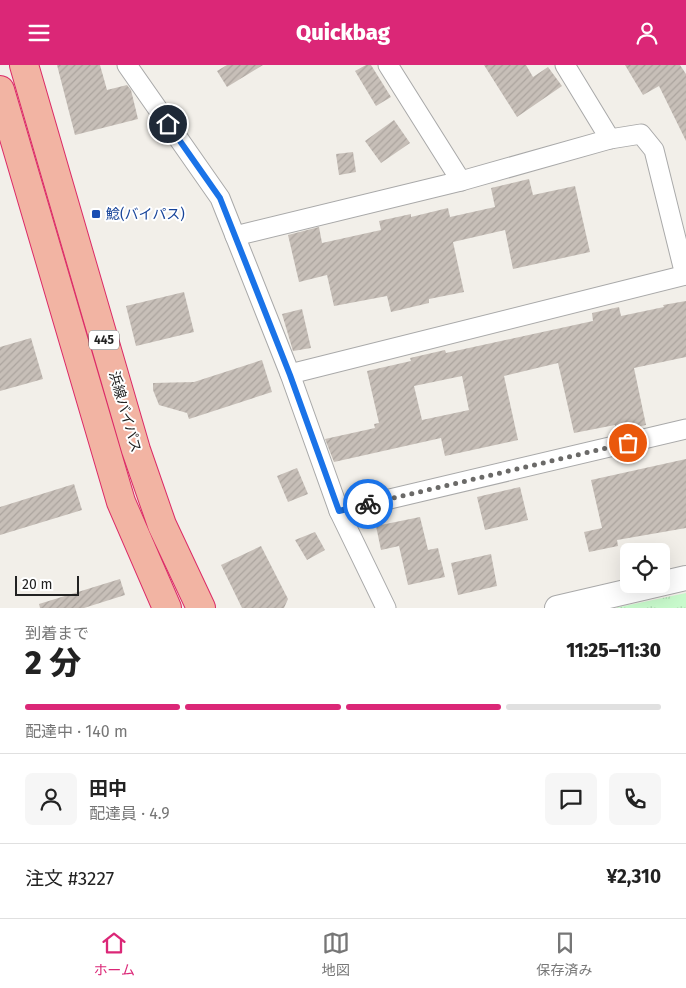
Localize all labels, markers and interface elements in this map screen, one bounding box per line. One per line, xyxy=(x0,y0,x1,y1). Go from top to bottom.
icon: menu xyxy=(25,19,53,47)
text: Quickbag xyxy=(296,19,390,46)
icon: person xyxy=(633,19,661,47)
pin xyxy=(147,103,189,145)
icon: home xyxy=(154,110,182,138)
place label: 鯰(バイパス) xyxy=(106,206,185,223)
marker: 鯰(バイパス) xyxy=(90,208,102,220)
road number: 445 xyxy=(89,331,119,349)
street label: 浜線バイパス xyxy=(105,369,145,455)
pin xyxy=(607,422,649,464)
icon: bag xyxy=(614,429,642,457)
courier xyxy=(343,479,393,529)
icon: bike xyxy=(354,490,382,518)
map controls xyxy=(620,543,670,593)
button: locate xyxy=(620,543,670,593)
scale bar xyxy=(15,573,79,596)
text: 20 m xyxy=(22,576,52,593)
text: 到着まで xyxy=(25,624,89,643)
text: 11:25–11:30 xyxy=(566,639,661,662)
text: 2 分 xyxy=(25,644,81,682)
text: 配達中 · 140 m xyxy=(25,722,128,741)
button: person xyxy=(25,773,77,825)
button: chat xyxy=(545,773,597,825)
button: phone xyxy=(609,773,661,825)
text: 田中 xyxy=(89,777,127,800)
text: 配達員 · 4.9 xyxy=(89,804,170,823)
text: ¥2,310 xyxy=(606,865,661,888)
text: 注文 #3227 xyxy=(25,867,114,890)
tab: ホーム xyxy=(93,929,135,979)
tab: 地図 xyxy=(322,929,350,979)
tab: 保存済み xyxy=(537,929,593,979)

